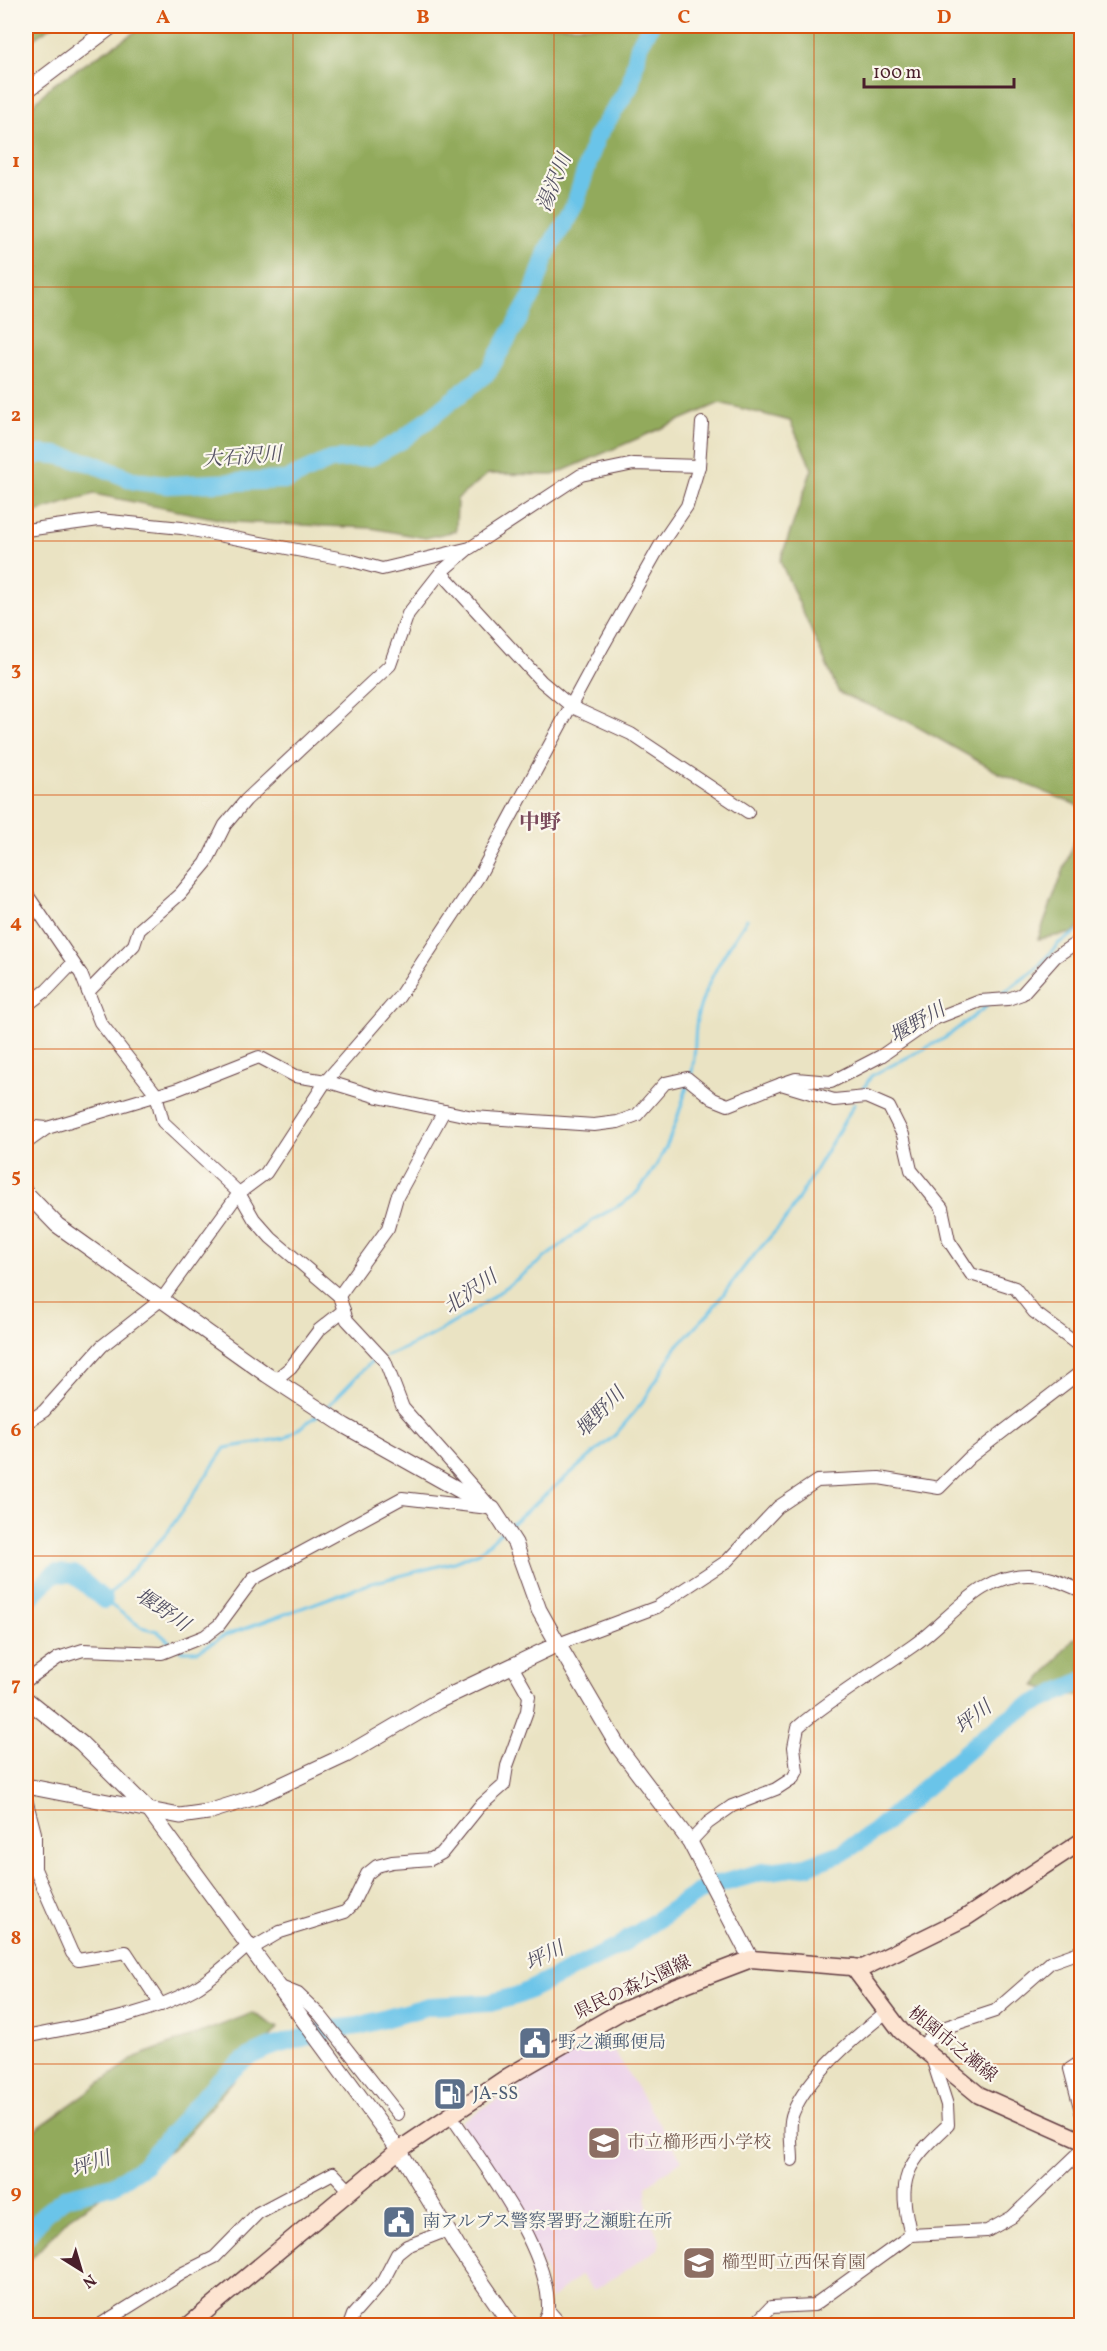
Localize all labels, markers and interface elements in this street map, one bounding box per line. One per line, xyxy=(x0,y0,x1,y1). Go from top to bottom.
text: A xyxy=(156,4,170,32)
text: B xyxy=(416,4,430,32)
text: C xyxy=(678,4,691,32)
text: D xyxy=(937,4,951,32)
scale bar xyxy=(864,51,1014,89)
text: 100 m xyxy=(873,61,922,86)
text: 1 xyxy=(12,148,20,176)
water label: 湯沢川 xyxy=(531,148,580,216)
text: 2 xyxy=(11,402,21,430)
water label: 大石沢川 xyxy=(201,441,285,475)
text: 3 xyxy=(11,656,21,684)
district label: 中野 xyxy=(519,809,561,838)
text: 4 xyxy=(10,909,22,937)
water label: 堰野川 xyxy=(885,996,953,1051)
text: 5 xyxy=(11,1163,21,1191)
water label: 北沢川 xyxy=(438,1263,505,1322)
water label: 堰野川 xyxy=(570,1380,633,1444)
text: 6 xyxy=(11,1417,22,1445)
water label: 堰野川 xyxy=(129,1583,196,1641)
text: 7 xyxy=(11,1671,21,1699)
water label: 坪川 xyxy=(950,1693,1000,1741)
text: 8 xyxy=(11,1925,21,1953)
water label: 坪川 xyxy=(521,1935,571,1978)
street label: 県民の森公園線 xyxy=(571,1950,695,2026)
street label: 桃園市之瀬線 xyxy=(902,2001,1002,2089)
public building icon: 野之瀬郵便局 xyxy=(517,2025,553,2061)
place label: 野之瀬郵便局 xyxy=(558,2031,666,2056)
fuel station icon: JA-SS xyxy=(432,2076,468,2112)
place label: JA-SS xyxy=(473,2082,518,2107)
school or university icon: 市立櫛形西小学校 xyxy=(586,2125,622,2161)
place label: 市立櫛形西小学校 xyxy=(627,2131,771,2156)
water label: 坪川 xyxy=(68,2145,116,2185)
text: 9 xyxy=(10,2179,22,2207)
public building icon: 南アルプス警察署野之瀬駐在所 xyxy=(381,2204,417,2240)
place label: 南アルプス警察署野之瀬駐在所 xyxy=(422,2210,673,2235)
north arrow xyxy=(51,2240,111,2300)
school or university icon: 櫛型町立西保育園 xyxy=(681,2245,717,2281)
place label: 櫛型町立西保育園 xyxy=(722,2251,866,2276)
text: N xyxy=(77,2268,100,2293)

